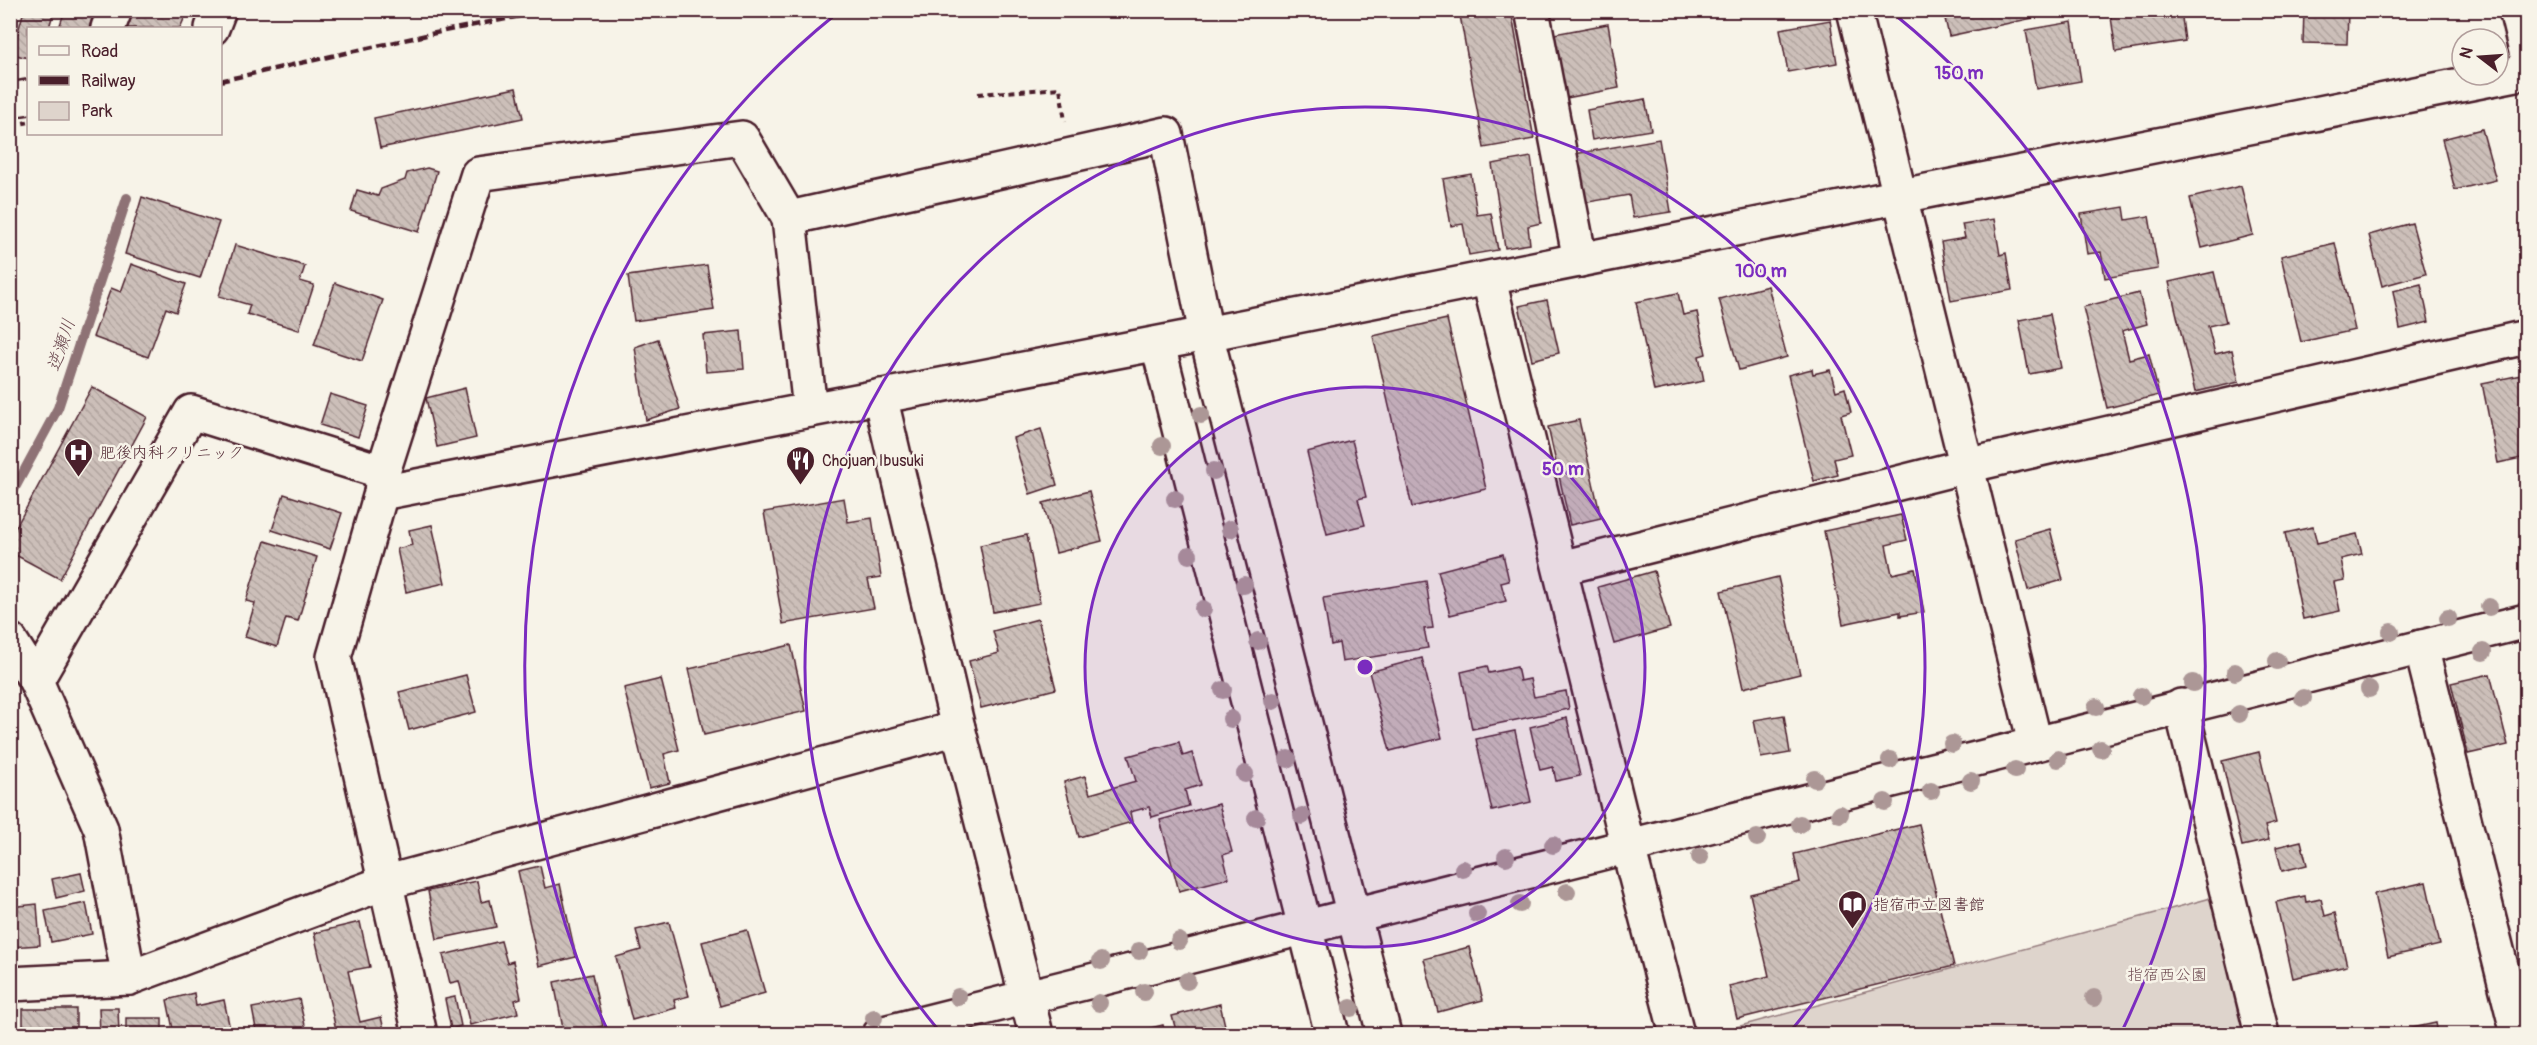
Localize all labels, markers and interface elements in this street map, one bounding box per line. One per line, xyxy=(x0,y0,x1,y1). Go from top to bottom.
legend xyxy=(27,27,222,135)
north arrow xyxy=(2450,27,2510,87)
text: Road xyxy=(81,40,118,63)
text: N xyxy=(2455,45,2478,61)
text: 150 m xyxy=(1935,62,1984,85)
text: Railway xyxy=(81,70,136,93)
text: Park xyxy=(81,100,113,123)
text: 100 m xyxy=(1735,260,1787,283)
water label: 逆瀬川 xyxy=(42,316,81,374)
hospital icon: 肥後内科クリニック xyxy=(63,436,95,478)
place label: 肥後内科クリニック xyxy=(100,443,244,463)
restaurant icon: Chojuan Ibusuki xyxy=(785,444,817,486)
place label: Chojuan Ibusuki xyxy=(822,451,924,471)
text: 50 m xyxy=(1542,458,1584,481)
centre of rings xyxy=(1355,657,1375,677)
library icon: 指宿市立図書館 xyxy=(1836,888,1868,930)
place label: 指宿市立図書館 xyxy=(1873,895,1985,915)
park label: 指宿西公園 xyxy=(2127,965,2207,985)

